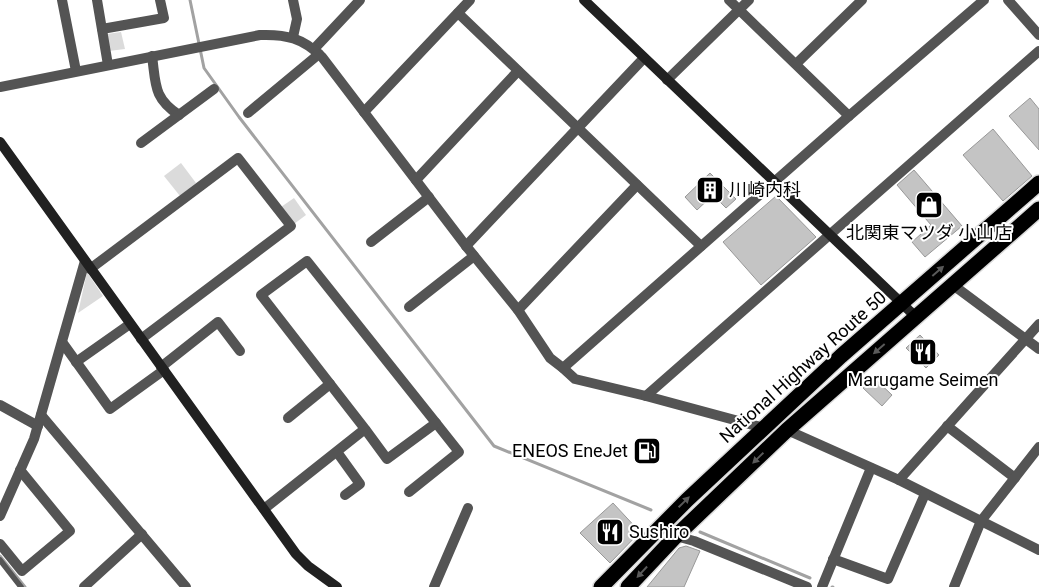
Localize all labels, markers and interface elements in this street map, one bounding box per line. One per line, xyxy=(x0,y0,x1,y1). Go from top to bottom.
building icon: 川崎内科 xyxy=(695,175,725,205)
place label: 川崎内科 xyxy=(729,179,801,200)
shop icon: 北関東マツダ 小山店 xyxy=(914,190,944,220)
place label: 北関東マツダ 小山店 xyxy=(846,222,1012,243)
one-way arrow xyxy=(932,266,945,277)
street label: National Highway Route 50 xyxy=(715,286,890,447)
restaurant icon: Marugame Seimen xyxy=(908,337,938,367)
one-way arrow xyxy=(873,344,886,355)
place label: Marugame Seimen xyxy=(847,369,999,390)
fuel station icon: ENEOS EneJet xyxy=(632,436,662,466)
place label: ENEOS EneJet xyxy=(512,440,628,461)
one-way arrow xyxy=(752,452,764,464)
one-way arrow xyxy=(678,497,690,509)
restaurant icon: Sushiro xyxy=(595,517,625,547)
place label: Sushiro xyxy=(629,521,689,542)
one-way arrow xyxy=(636,565,648,577)

